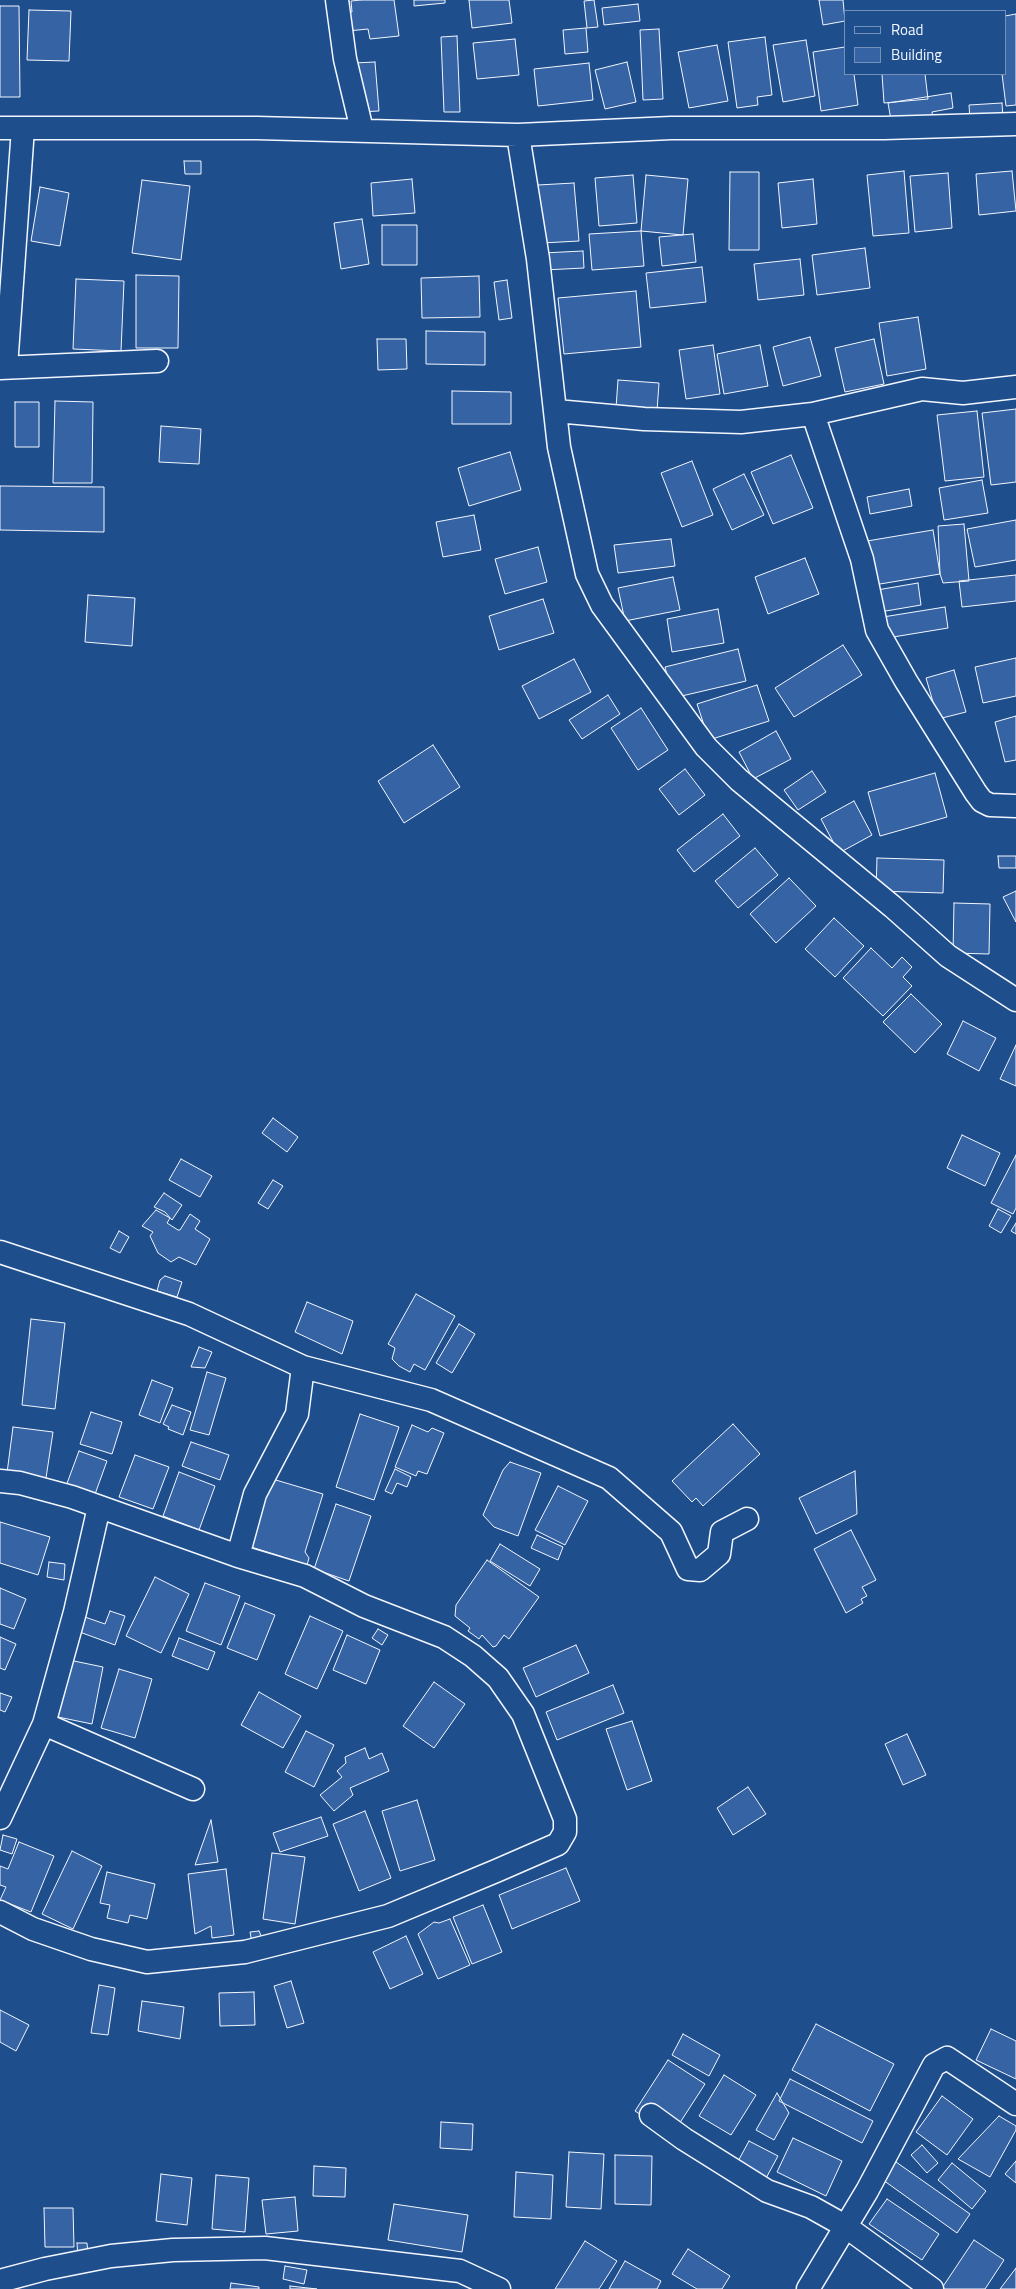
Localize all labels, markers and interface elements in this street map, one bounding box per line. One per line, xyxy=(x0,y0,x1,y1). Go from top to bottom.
legend xyxy=(844,10,1006,75)
text: Road xyxy=(891,18,923,41)
text: Building xyxy=(891,43,942,66)

